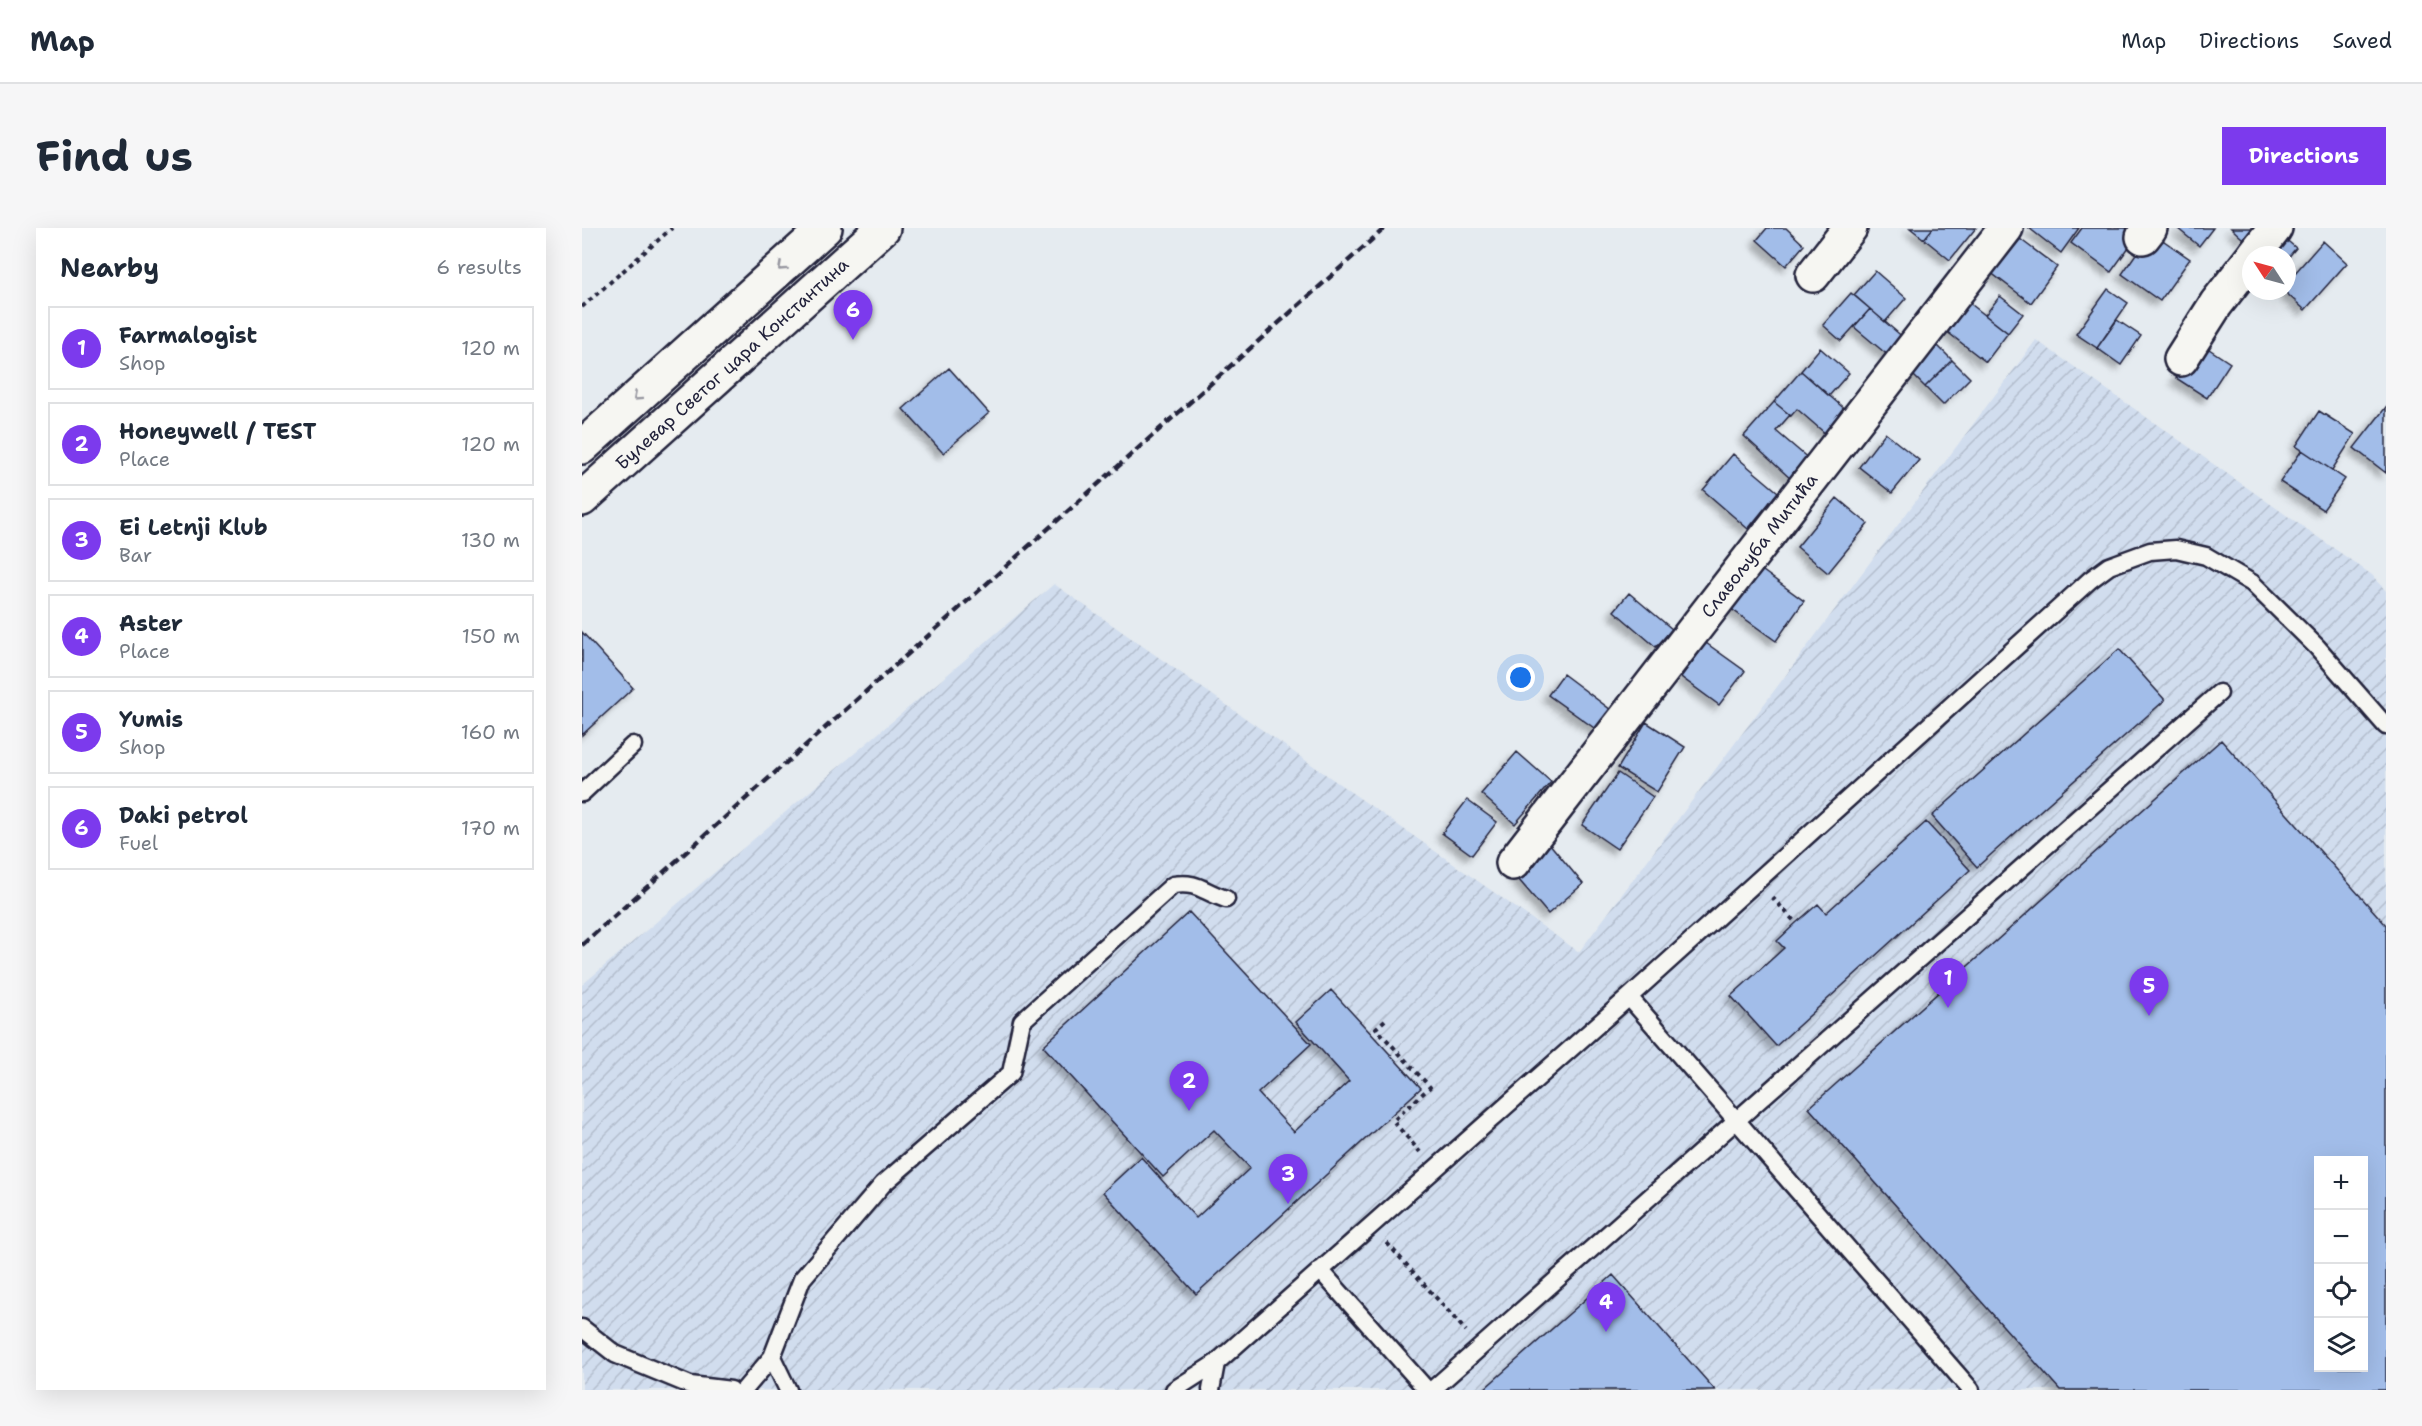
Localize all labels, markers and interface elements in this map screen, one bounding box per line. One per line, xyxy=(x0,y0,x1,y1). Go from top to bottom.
text: Map xyxy=(30,22,95,60)
text: Map xyxy=(2121,27,2166,55)
text: Directions xyxy=(2199,27,2299,55)
text: Saved xyxy=(2332,27,2392,55)
button: Directions xyxy=(2222,127,2386,185)
text: Find us xyxy=(36,128,193,184)
north arrow xyxy=(2242,246,2296,300)
text: Nearby xyxy=(60,250,159,285)
street label: Булевар Светог цара Константина xyxy=(610,253,854,475)
text: 6 results xyxy=(436,254,522,280)
one-way arrow xyxy=(778,260,789,271)
pin: 6 xyxy=(834,291,872,340)
text: Farmalogist xyxy=(119,321,257,350)
text: 1 xyxy=(77,335,86,361)
text: 120 m xyxy=(461,335,520,361)
text: Shop xyxy=(119,350,166,376)
one-way arrow xyxy=(633,390,644,401)
text: Honeywell / TEST xyxy=(119,417,316,446)
text: 2 xyxy=(75,431,89,457)
text: 120 m xyxy=(461,431,520,457)
text: Place xyxy=(119,446,170,472)
street label: Славољуба Митића xyxy=(1696,468,1823,623)
text: Ei Letnji Klub xyxy=(119,513,268,542)
text: 3 xyxy=(75,527,89,553)
text: 130 m xyxy=(461,527,520,553)
text: Bar xyxy=(119,542,152,568)
text: Aster xyxy=(119,609,183,638)
text: 4 xyxy=(75,623,89,649)
text: 150 m xyxy=(462,623,520,649)
text: Place xyxy=(119,638,170,664)
your location xyxy=(1506,663,1535,692)
text: Yumis xyxy=(119,705,183,734)
text: 5 xyxy=(75,719,88,745)
text: 160 m xyxy=(461,719,520,745)
text: Shop xyxy=(119,734,166,760)
text: Daki petrol xyxy=(119,801,248,830)
text: 6 xyxy=(75,815,89,841)
text: 170 m xyxy=(461,815,520,841)
text: Fuel xyxy=(119,830,158,856)
pin: 1 xyxy=(1928,958,1968,1008)
pin: 5 xyxy=(2130,966,2168,1016)
pin: 2 xyxy=(1170,1062,1208,1111)
pin: 3 xyxy=(1268,1154,1308,1204)
map controls xyxy=(2314,1156,2368,1372)
button: + xyxy=(2314,1156,2368,1210)
button: − xyxy=(2314,1210,2368,1264)
button: locate xyxy=(2314,1264,2368,1318)
pin: 4 xyxy=(1586,1282,1626,1332)
button: layers xyxy=(2314,1318,2368,1372)

